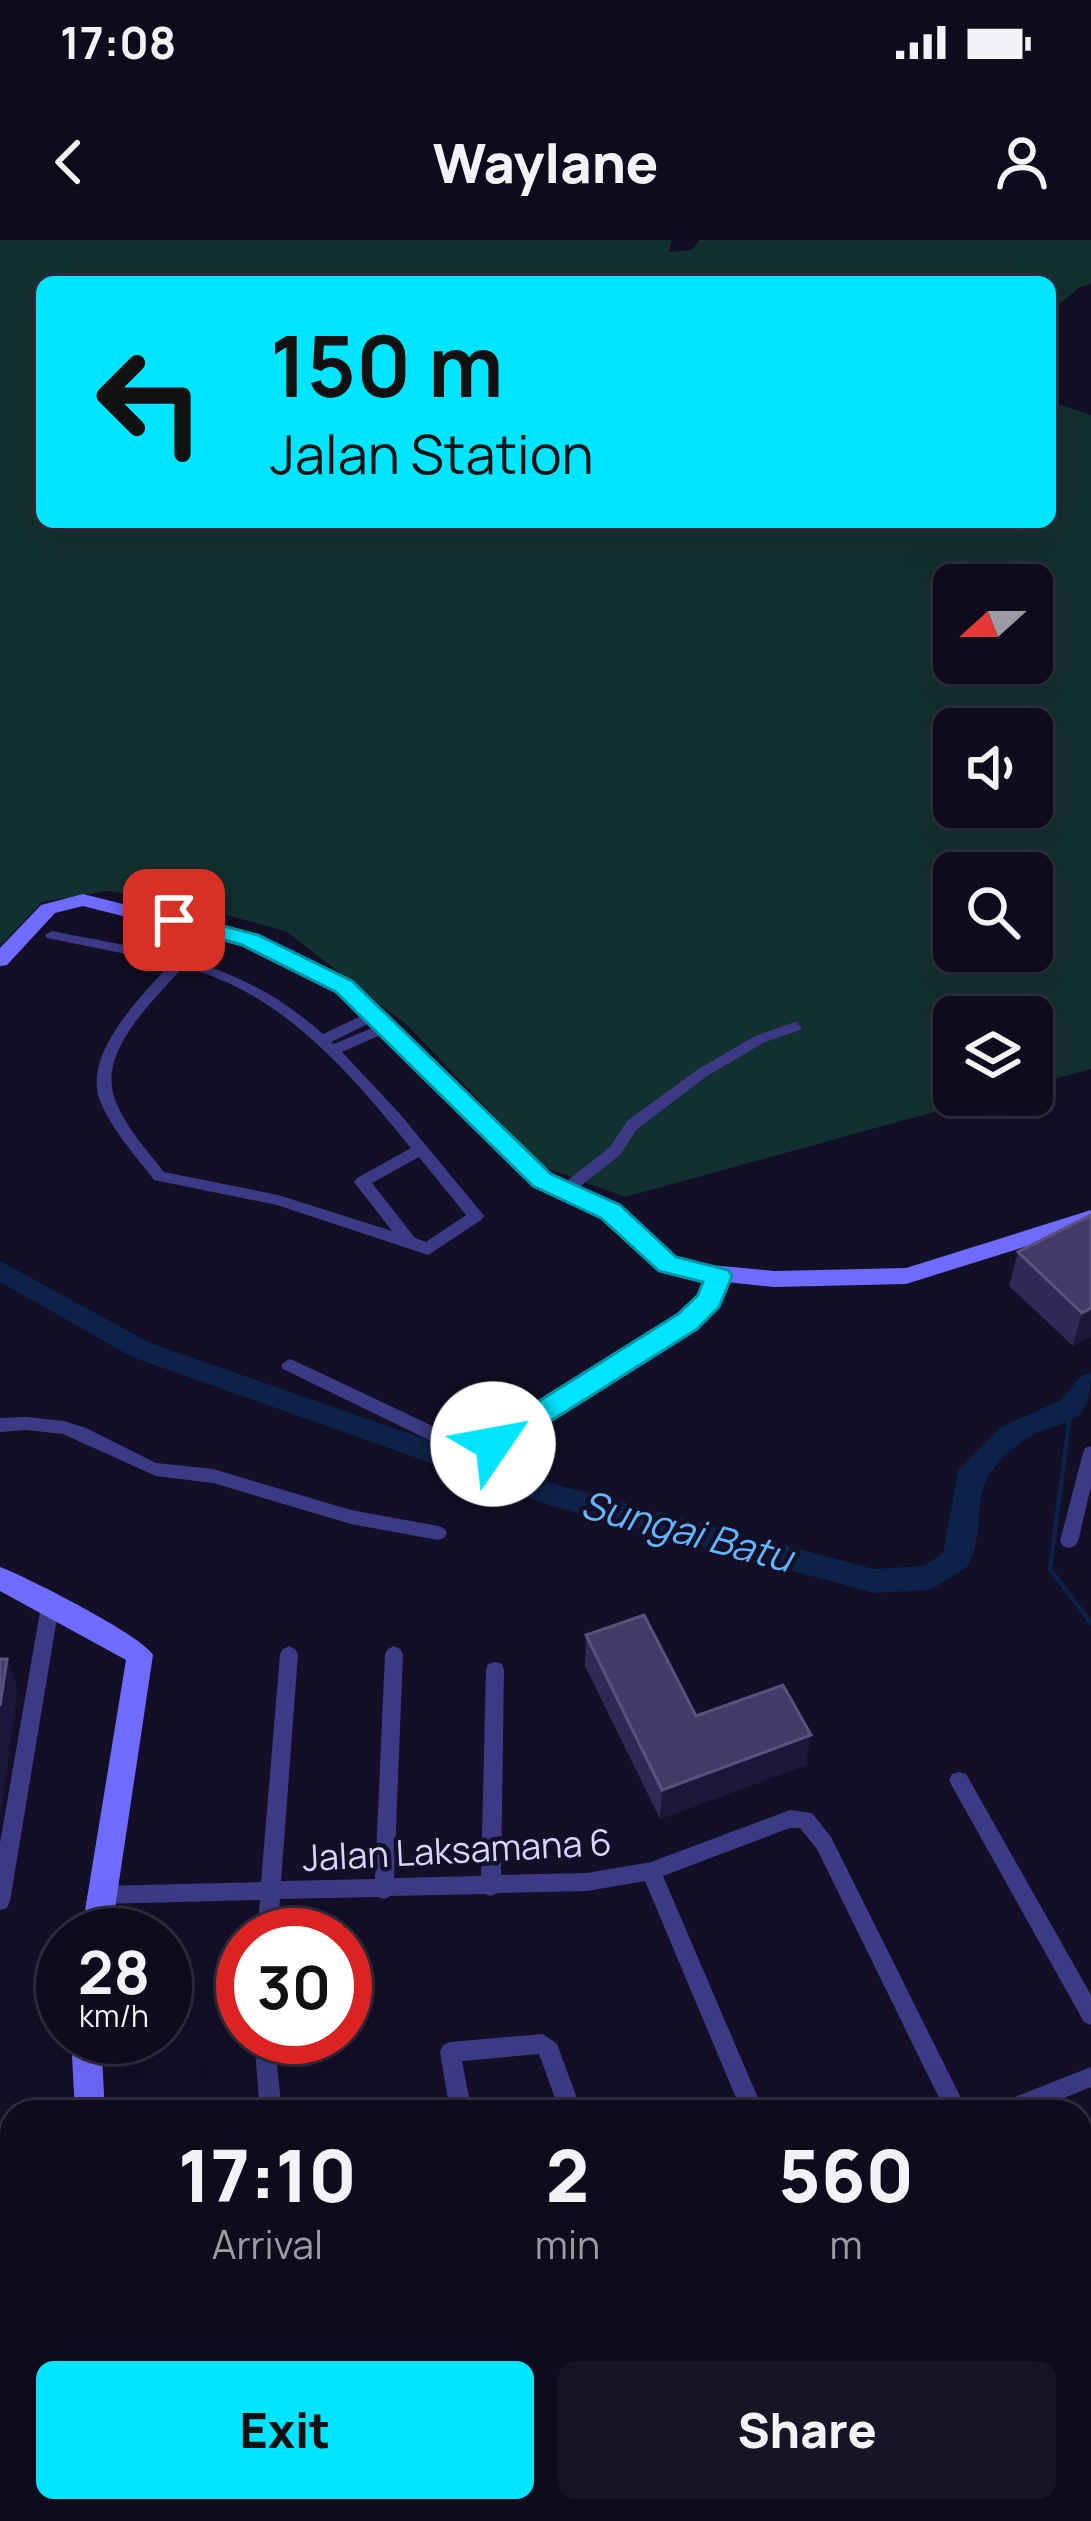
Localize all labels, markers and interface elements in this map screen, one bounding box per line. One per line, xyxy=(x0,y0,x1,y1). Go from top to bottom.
text: 17:08 xyxy=(60,11,176,73)
text: Waylane xyxy=(433,125,658,199)
icon: back xyxy=(36,129,102,195)
icon: person xyxy=(989,129,1055,195)
text: 150 m xyxy=(270,307,504,422)
icon: left xyxy=(72,324,228,480)
text: Jalan Station xyxy=(270,416,594,490)
north arrow xyxy=(933,564,1053,684)
map controls xyxy=(933,564,1053,1116)
button: sound xyxy=(933,708,1053,828)
button: search xyxy=(933,852,1053,972)
pin xyxy=(123,869,225,971)
icon: arrive xyxy=(141,887,207,953)
button: layers xyxy=(933,996,1053,1116)
position arrow xyxy=(430,1381,556,1507)
water label: Sungai Batu xyxy=(576,1476,801,1585)
street label: Jalan Laksamana 6 xyxy=(301,1817,613,1882)
speed limit sign: 30 xyxy=(216,1908,372,2064)
text: 28 xyxy=(78,1930,150,2012)
text: km/h xyxy=(79,1995,149,2036)
text: 17:10 xyxy=(178,2125,357,2224)
text: 2 xyxy=(546,2125,589,2224)
text: 560 xyxy=(778,2125,914,2224)
text: Arrival xyxy=(212,2217,323,2271)
text: min xyxy=(535,2217,600,2271)
text: m xyxy=(830,2217,863,2271)
button: Exit xyxy=(36,2361,534,2499)
button: Share xyxy=(558,2361,1056,2499)

